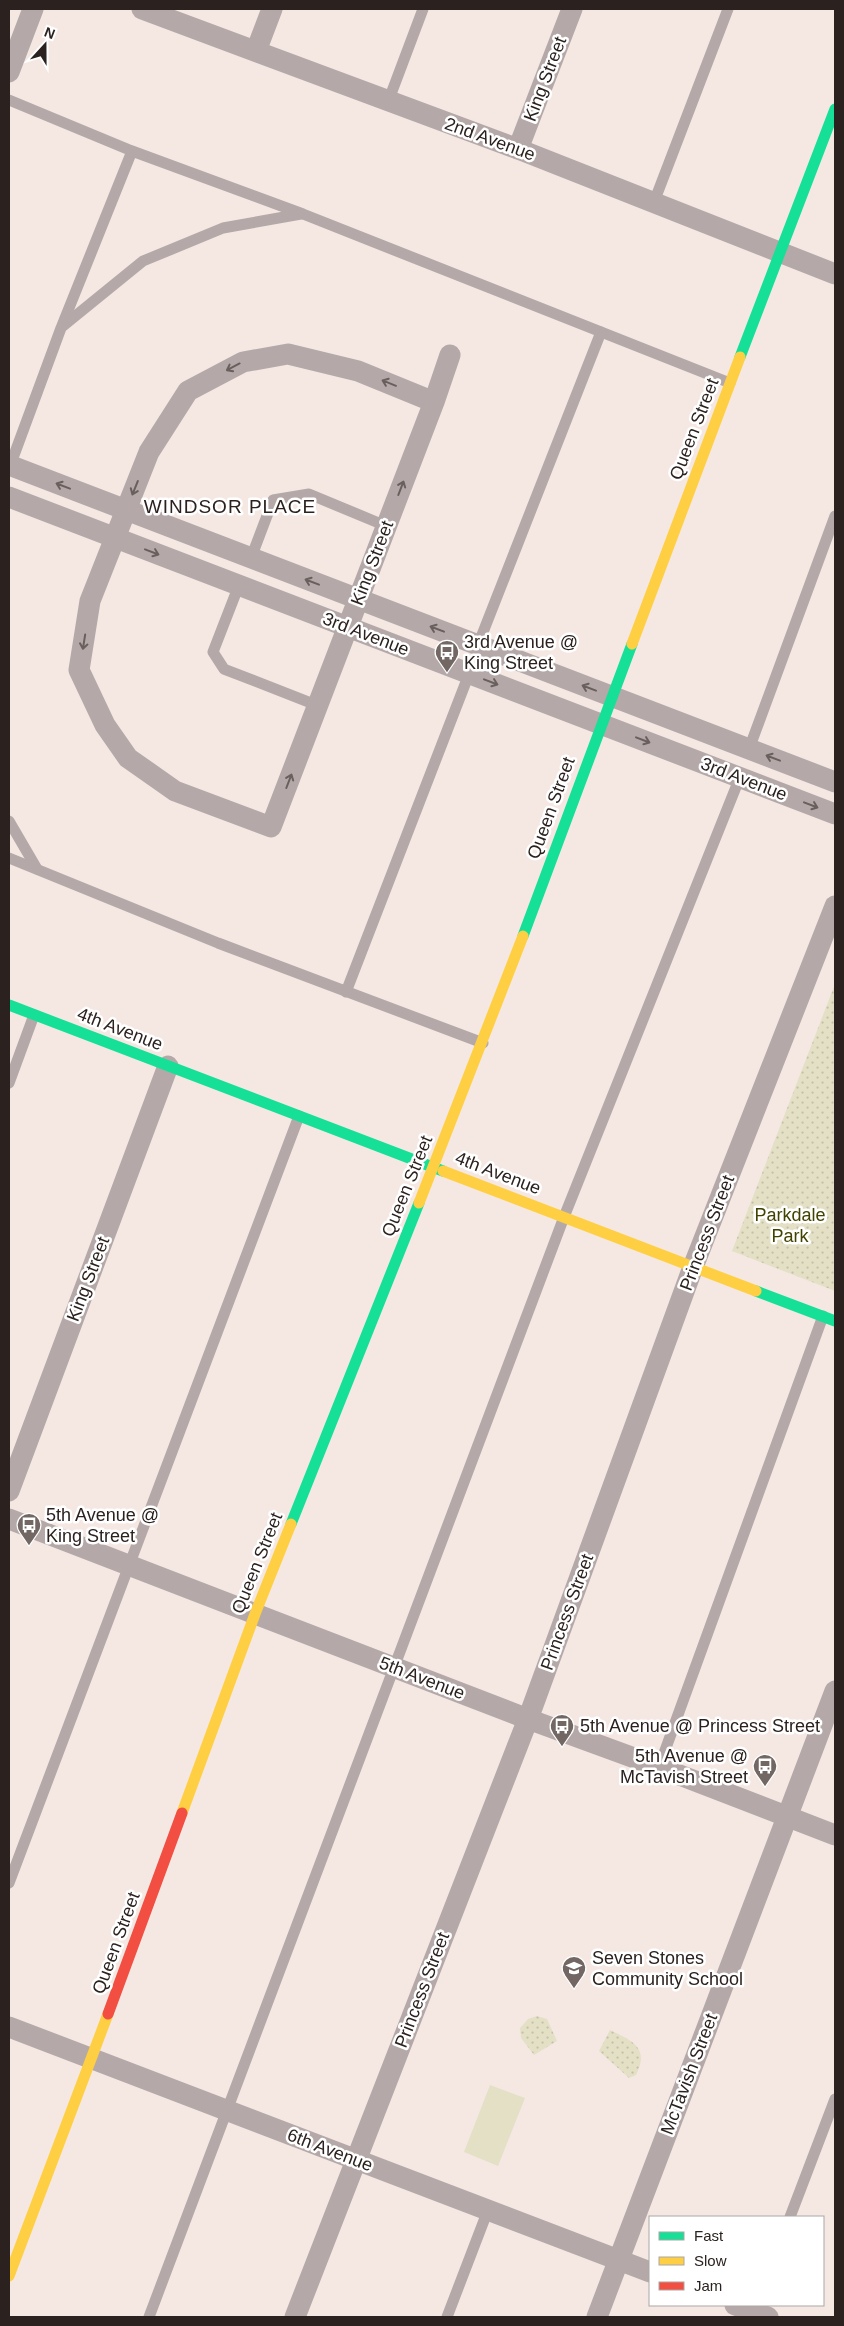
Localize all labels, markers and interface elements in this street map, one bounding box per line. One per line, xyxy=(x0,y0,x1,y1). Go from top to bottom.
north arrow xyxy=(20,20,70,70)
text: N xyxy=(42,24,57,42)
street label: King Street xyxy=(520,34,570,124)
street label: 2nd Avenue xyxy=(442,113,538,165)
one-way arrow xyxy=(226,363,241,372)
street label: Queen Street xyxy=(665,375,723,483)
one-way arrow xyxy=(382,378,397,388)
one-way arrow xyxy=(130,480,139,496)
one-way arrow xyxy=(55,481,71,490)
one-way arrow xyxy=(397,481,406,496)
district label: WINDSOR PLACE xyxy=(144,496,316,517)
street label: King Street xyxy=(347,518,397,608)
one-way arrow xyxy=(144,548,159,557)
one-way arrow xyxy=(305,577,321,586)
street label: 3rd Avenue xyxy=(320,608,412,660)
one-way arrow xyxy=(430,624,445,634)
place label: 3rd Avenue @ King Street xyxy=(464,632,578,673)
one-way arrow xyxy=(79,634,89,650)
bus stop icon: 3rd Avenue @ King Street xyxy=(434,639,460,673)
one-way arrow xyxy=(483,678,498,687)
one-way arrow xyxy=(582,682,597,692)
one-way arrow xyxy=(635,736,650,745)
street label: 3rd Avenue xyxy=(698,753,790,805)
one-way arrow xyxy=(766,753,782,762)
street label: Queen Street xyxy=(523,754,579,862)
one-way arrow xyxy=(285,774,294,789)
one-way arrow xyxy=(803,801,818,810)
street label: 4th Avenue xyxy=(75,1004,165,1054)
street label: Queen Street xyxy=(378,1133,436,1239)
street label: 4th Avenue xyxy=(453,1148,543,1198)
street label: Princess Street xyxy=(676,1172,738,1294)
park label: Parkdale Park xyxy=(754,1205,826,1246)
street label: King Street xyxy=(63,1234,113,1324)
place label: 5th Avenue @ King Street xyxy=(46,1505,159,1546)
street label: Queen Street xyxy=(228,1510,286,1616)
bus stop icon: 5th Avenue @ King Street xyxy=(16,1512,42,1546)
street label: Princess Street xyxy=(537,1551,597,1673)
street label: 5th Avenue xyxy=(377,1653,467,1703)
bus stop icon: 5th Avenue @ Princess Street xyxy=(549,1713,575,1747)
place label: 5th Avenue @ Princess Street xyxy=(580,1716,820,1736)
place label: 5th Avenue @ McTavish Street xyxy=(620,1746,748,1787)
bus stop icon: 5th Avenue @ McTavish Street xyxy=(752,1753,778,1787)
street label: Queen Street xyxy=(88,1889,144,1997)
street label: Princess Street xyxy=(391,1929,453,2051)
place label: Seven Stones Community School xyxy=(592,1948,743,1989)
school or university icon: Seven Stones Community School xyxy=(561,1955,587,1989)
street label: McTavish Street xyxy=(657,2011,721,2137)
street label: 6th Avenue xyxy=(285,2125,375,2175)
legend xyxy=(649,2216,824,2306)
text: Fast xyxy=(694,2227,724,2244)
text: Slow xyxy=(694,2252,727,2269)
text: Jam xyxy=(694,2277,722,2294)

